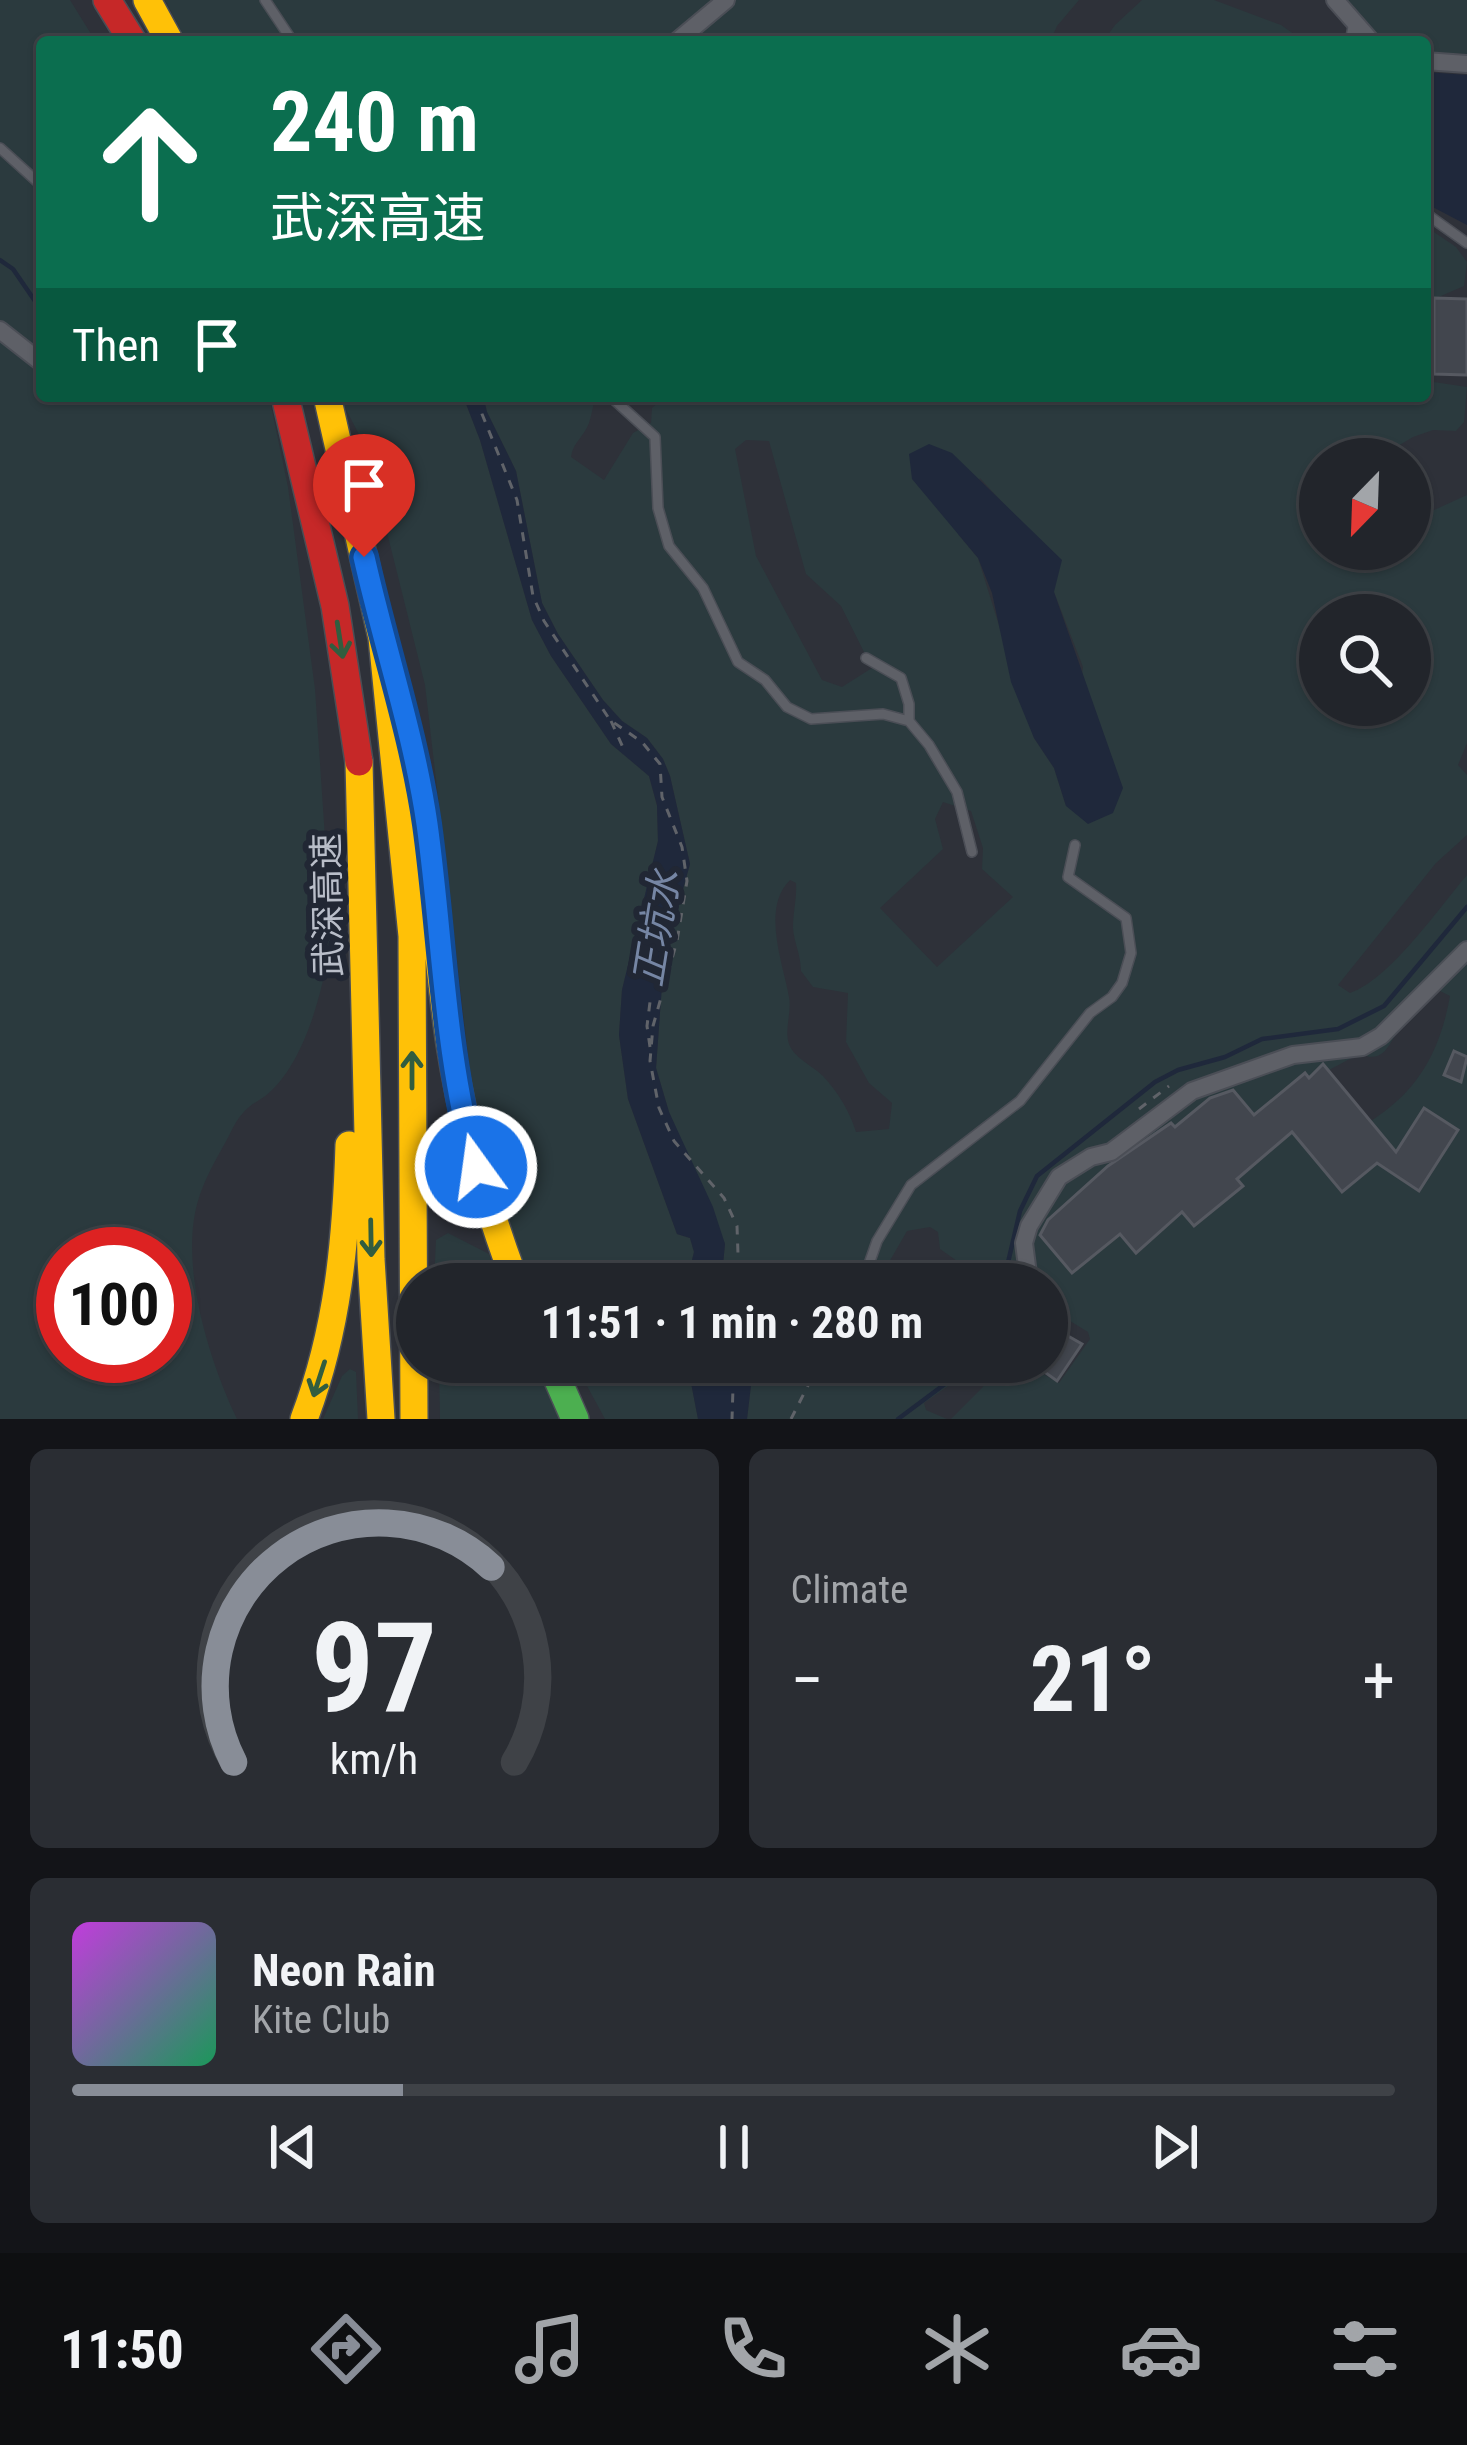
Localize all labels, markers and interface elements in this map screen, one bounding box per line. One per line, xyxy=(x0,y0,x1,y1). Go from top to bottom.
text: 240 m xyxy=(270,73,479,172)
icon: ahead xyxy=(72,84,228,240)
text: 武深高速 xyxy=(270,187,486,250)
icon: arrive xyxy=(184,312,250,378)
text: Then xyxy=(72,319,160,372)
pin xyxy=(313,434,415,557)
north arrow xyxy=(1299,438,1431,570)
map controls xyxy=(1299,438,1431,726)
icon: arrive xyxy=(331,452,397,518)
button: search xyxy=(1299,594,1431,726)
one-way arrow xyxy=(330,620,353,659)
street label: 武深高速 xyxy=(306,833,350,977)
water label: 正坑水 xyxy=(625,865,689,990)
one-way arrow xyxy=(401,1051,423,1090)
position arrow xyxy=(413,1104,539,1230)
one-way arrow xyxy=(359,1218,382,1257)
speed limit sign: 100 xyxy=(36,1227,192,1383)
text: 11:51 · 1 min · 280 m xyxy=(541,1296,923,1349)
one-way arrow xyxy=(307,1359,329,1397)
text: Climate xyxy=(791,1567,908,1613)
text: 97 xyxy=(311,1595,437,1741)
text: 21° xyxy=(1030,1628,1156,1733)
text: − xyxy=(791,1642,824,1719)
text: + xyxy=(1362,1642,1395,1719)
text: km/h xyxy=(330,1733,418,1783)
text: Neon Rain xyxy=(252,1944,436,1997)
text: Kite Club xyxy=(252,1997,390,2043)
icon: previous xyxy=(260,2114,326,2180)
icon: pause xyxy=(701,2114,767,2180)
icon: next xyxy=(1142,2114,1208,2180)
icon: directions xyxy=(304,2307,388,2391)
icon: music xyxy=(508,2307,592,2391)
icon: phone xyxy=(711,2307,795,2391)
icon: climate xyxy=(915,2307,999,2391)
icon: car xyxy=(1119,2307,1203,2391)
icon: filters xyxy=(1323,2307,1407,2391)
text: 11:50 xyxy=(60,2318,184,2381)

